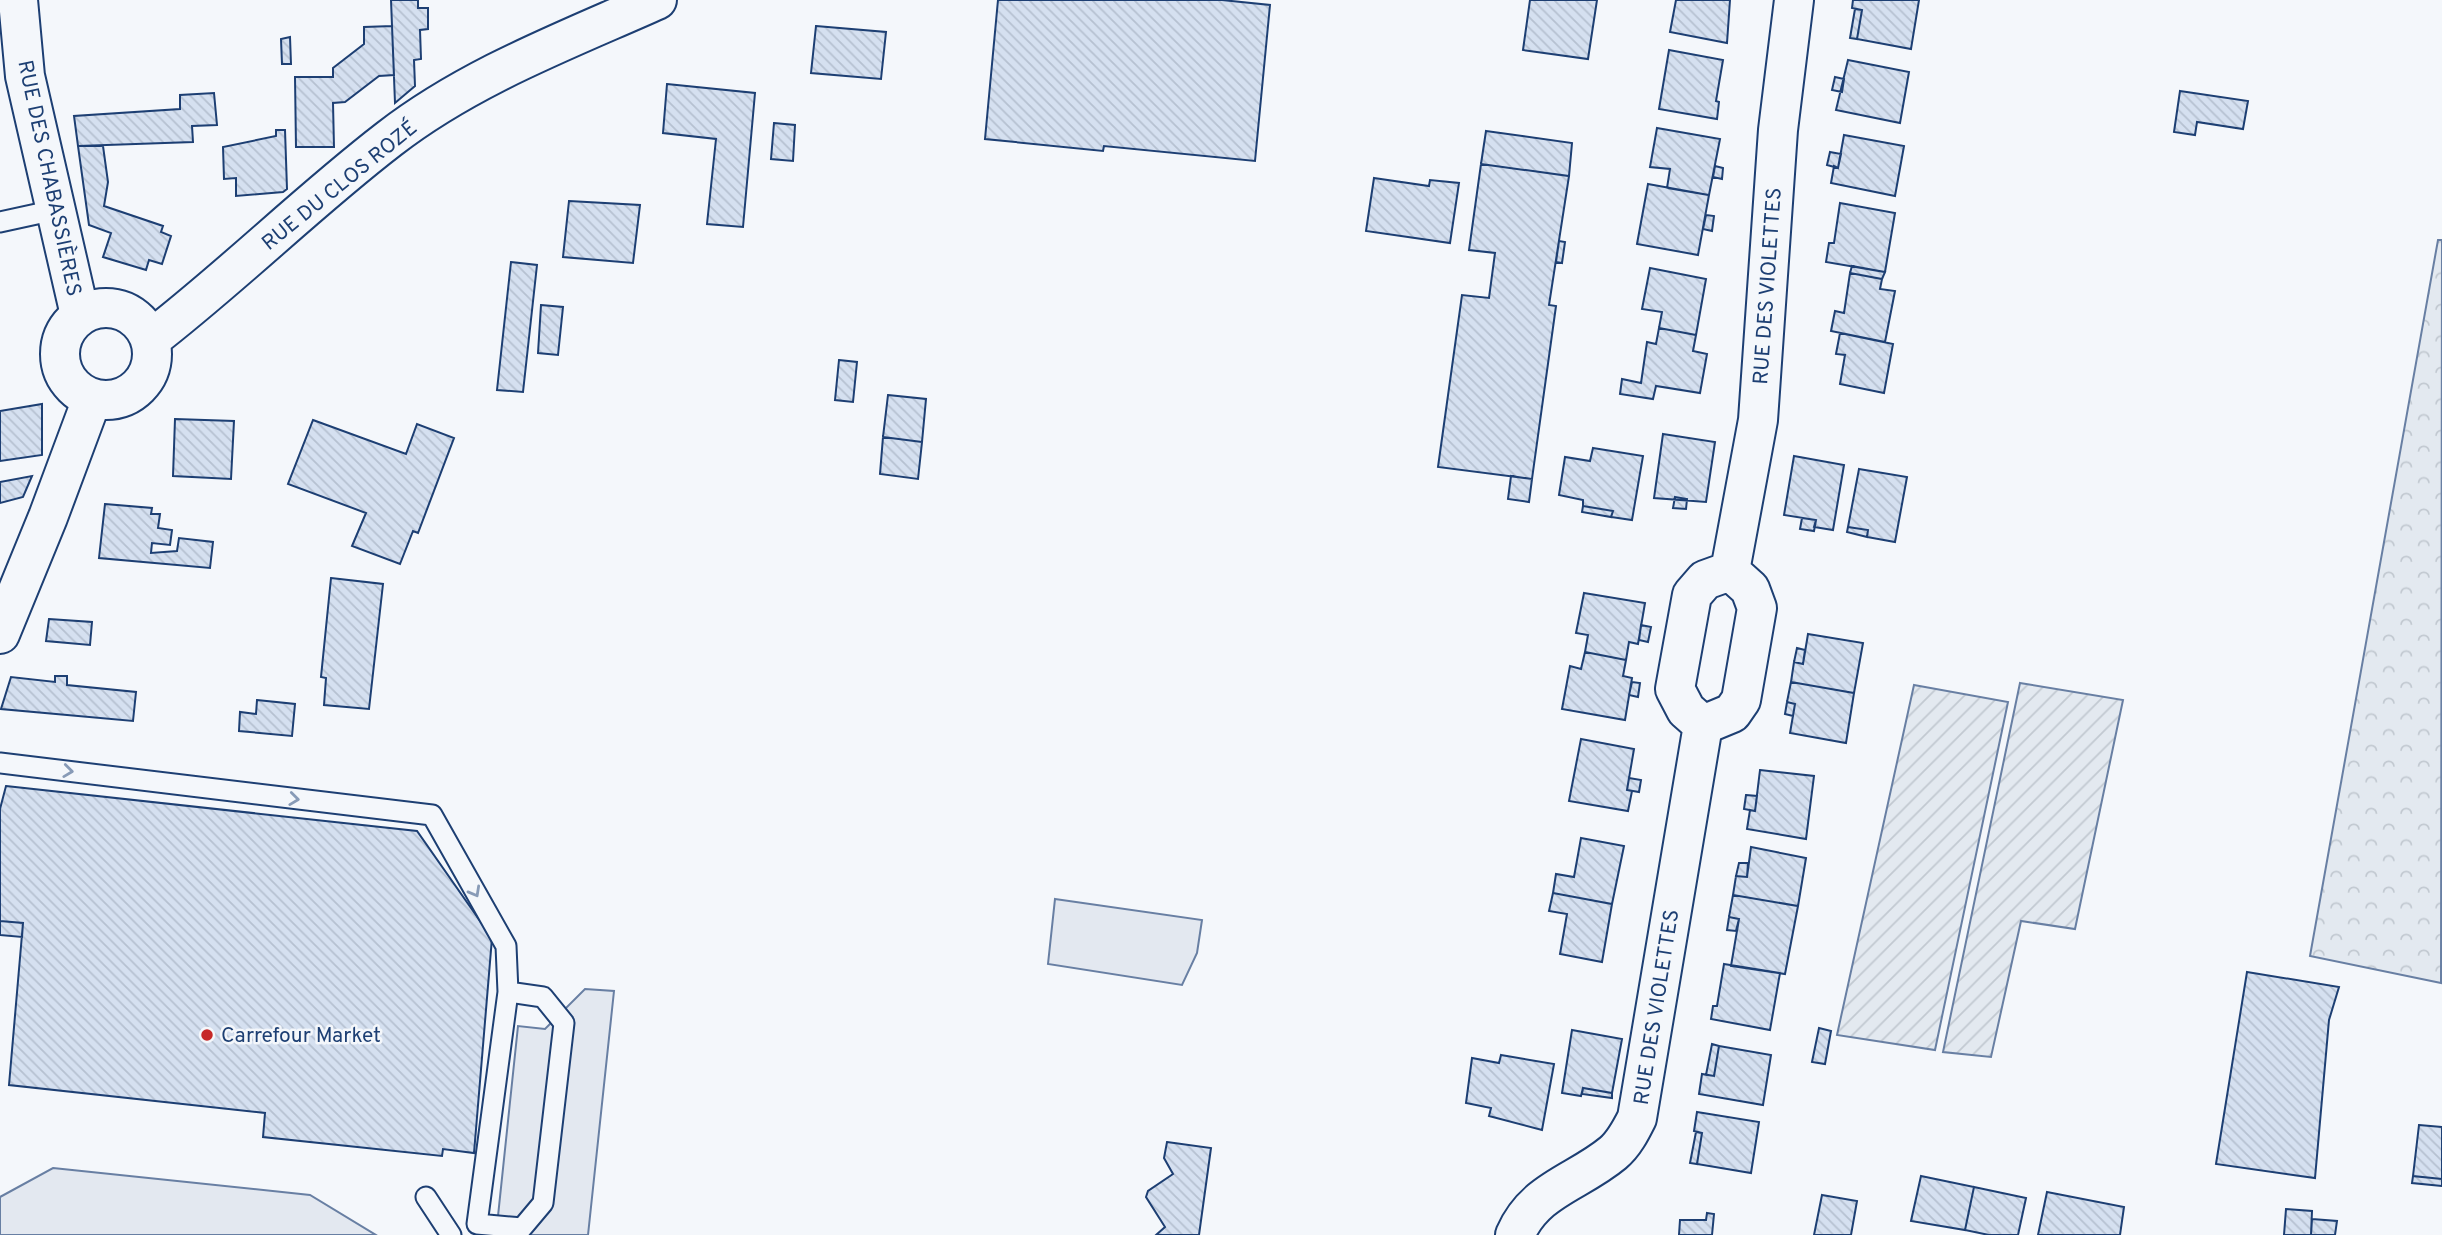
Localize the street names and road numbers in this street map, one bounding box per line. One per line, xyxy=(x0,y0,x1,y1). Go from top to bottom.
street label: RUE DES CHABASSIÈRES xyxy=(10,58,88,299)
street label: RUE DU CLOS ROZÉ xyxy=(256,114,423,257)
street label: RUE DES VIOLETTES xyxy=(1748,187,1789,386)
street label: RUE DES VIOLETTES xyxy=(1629,908,1686,1107)

